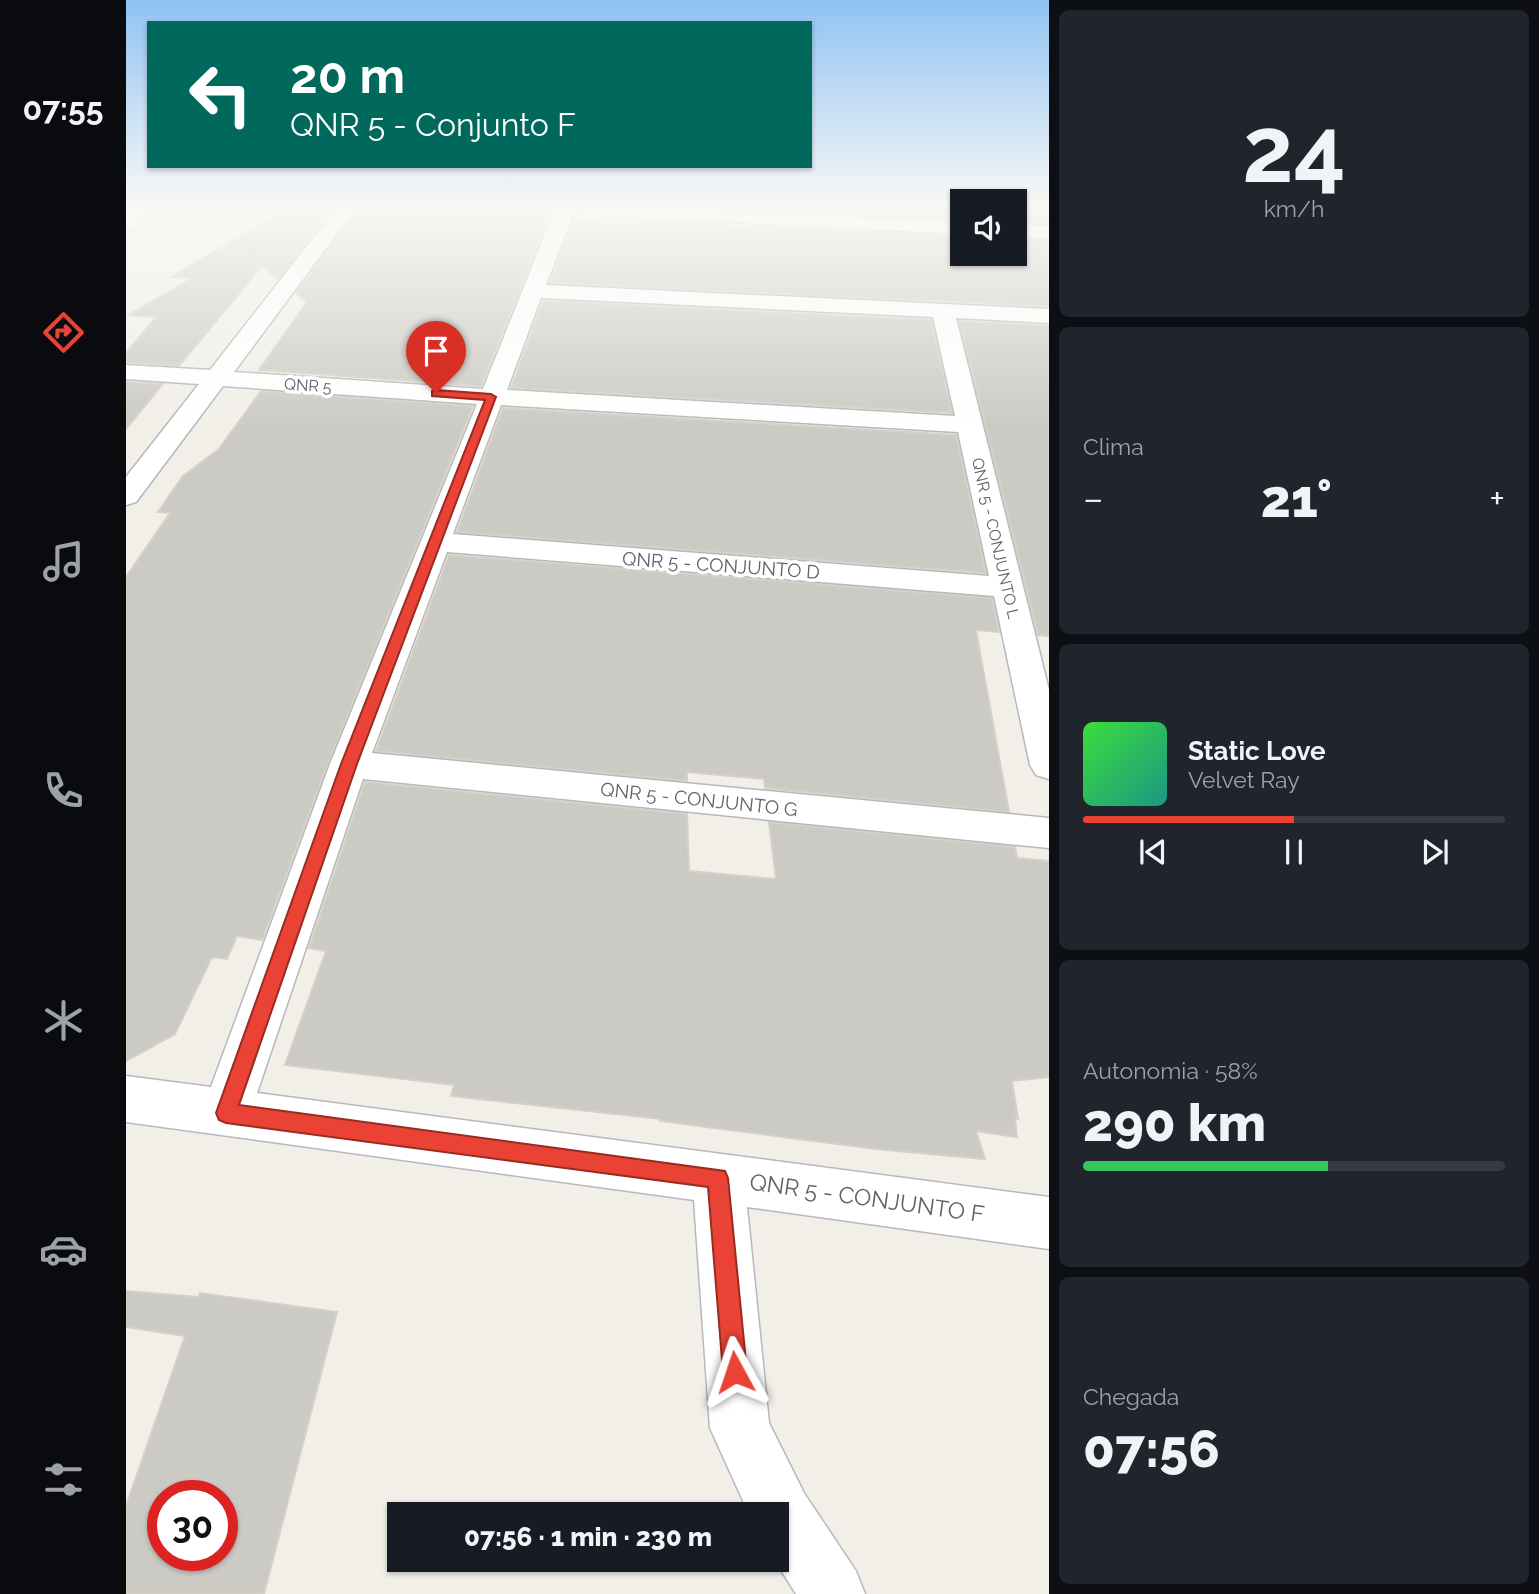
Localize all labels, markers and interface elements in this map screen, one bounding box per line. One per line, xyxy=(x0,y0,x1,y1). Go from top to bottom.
text: 20 m xyxy=(290,47,405,104)
icon: left xyxy=(175,49,266,140)
text: 07:55 xyxy=(23,90,103,127)
text: 24 xyxy=(1242,96,1346,203)
text: QNR 5 - Conjunto F xyxy=(290,106,576,143)
map controls xyxy=(950,189,1027,266)
button: sound xyxy=(950,189,1027,266)
text: km/h xyxy=(1264,195,1324,222)
icon: directions xyxy=(39,308,88,357)
pin xyxy=(406,321,466,393)
icon: arrive xyxy=(417,332,455,370)
street label: QNR 5 xyxy=(284,374,333,397)
text: Clima xyxy=(1083,433,1144,460)
street label: QNR 5 - CONJUNTO L xyxy=(968,456,1023,621)
text: 21° xyxy=(1261,468,1332,529)
text: − xyxy=(1083,476,1103,521)
text: + xyxy=(1489,476,1505,521)
icon: music xyxy=(39,537,88,586)
street label: QNR 5 - CONJUNTO D xyxy=(621,547,821,583)
text: Static Love xyxy=(1188,736,1326,766)
icon: phone xyxy=(39,766,88,815)
text: Velvet Ray xyxy=(1188,766,1300,793)
street label: QNR 5 - CONJUNTO G xyxy=(599,778,799,820)
icon: previous xyxy=(1134,833,1172,871)
icon: pause xyxy=(1275,833,1313,871)
icon: next xyxy=(1416,833,1454,871)
icon: climate xyxy=(39,996,88,1045)
text: Autonomia · 58% xyxy=(1083,1057,1258,1084)
text: 290 km xyxy=(1083,1092,1266,1153)
street label: QNR 5 - CONJUNTO F xyxy=(748,1168,986,1227)
icon: car xyxy=(39,1225,88,1274)
position arrow xyxy=(698,1335,772,1409)
text: Chegada xyxy=(1083,1383,1179,1410)
text: 07:56 xyxy=(1083,1418,1220,1479)
icon: filters xyxy=(39,1455,88,1504)
speed limit sign: 30 xyxy=(147,1480,238,1571)
text: 07:56 · 1 min · 230 m xyxy=(464,1522,712,1552)

